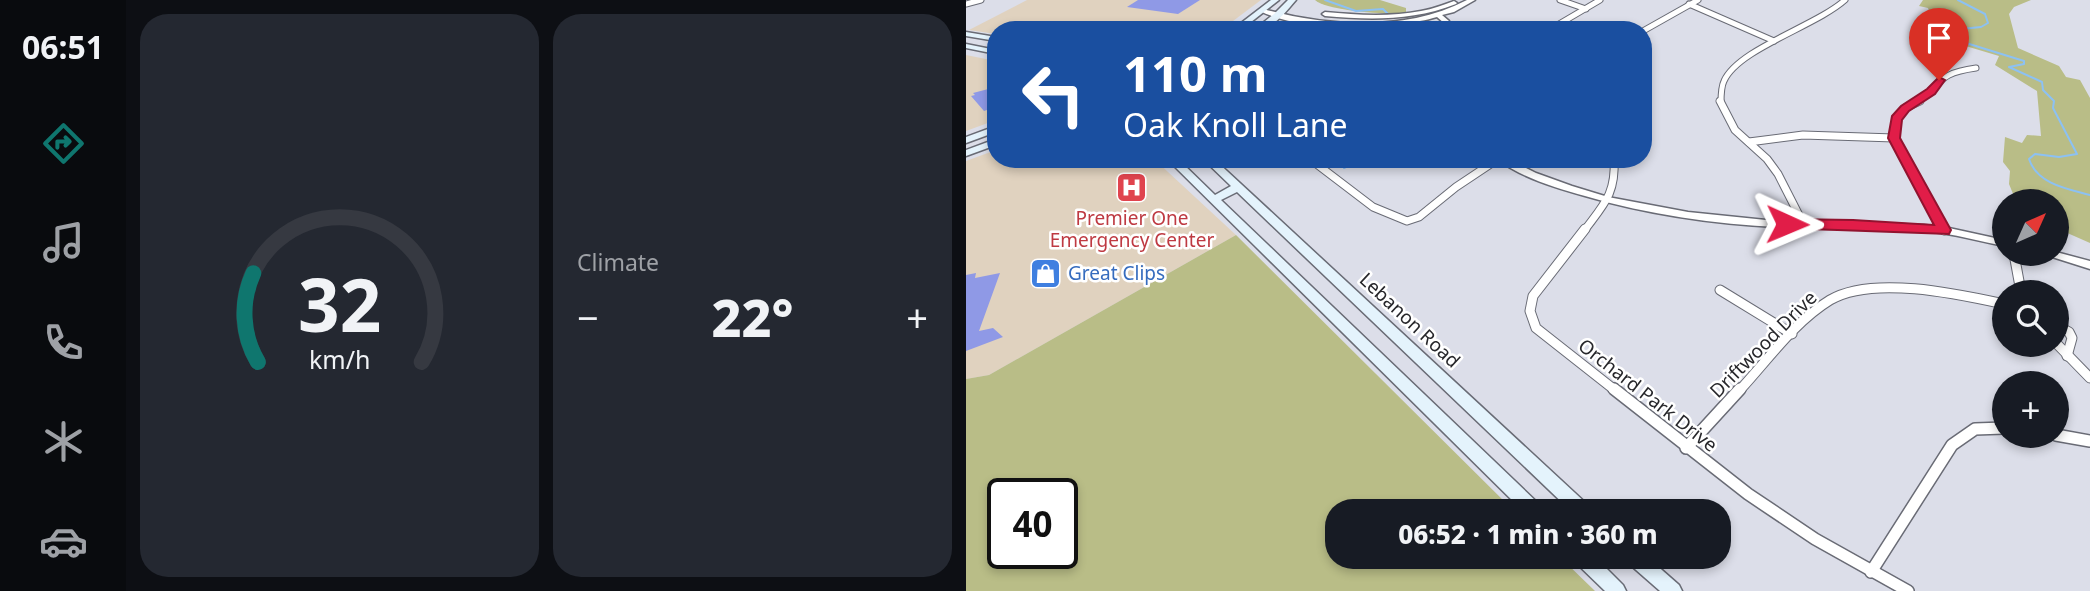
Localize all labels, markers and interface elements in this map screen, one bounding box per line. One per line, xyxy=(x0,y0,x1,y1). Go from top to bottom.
pin xyxy=(1909,8,1969,80)
icon: arrive xyxy=(1920,19,1958,57)
text: 06:51 xyxy=(22,25,104,68)
text: 110 m xyxy=(1123,40,1268,106)
icon: left xyxy=(1008,49,1099,140)
text: Oak Knoll Lane xyxy=(1123,103,1348,146)
icon: directions xyxy=(39,119,88,168)
hospital icon: Premier One Emergency Center xyxy=(1115,170,1149,204)
position arrow xyxy=(1750,187,1824,261)
north arrow xyxy=(1992,189,2068,266)
map controls xyxy=(1992,189,2069,448)
place label: Premier One Emergency Center xyxy=(1050,205,1214,253)
icon: music xyxy=(39,218,88,267)
text: Climate xyxy=(577,246,659,278)
text: 32 xyxy=(298,254,381,353)
shop icon: Great Clips xyxy=(1028,256,1062,290)
place label: Great Clips xyxy=(1068,260,1165,286)
street label: Lebanon Road xyxy=(1354,267,1466,373)
button: search xyxy=(1992,280,2069,357)
text: 22° xyxy=(711,281,794,352)
street label: Driftwood Drive xyxy=(1704,285,1822,403)
text: − xyxy=(577,291,599,343)
text: + xyxy=(906,291,928,343)
icon: phone xyxy=(39,318,88,367)
street label: Orchard Park Drive xyxy=(1573,332,1723,458)
text: km/h xyxy=(309,341,370,375)
button: + xyxy=(1992,371,2069,448)
icon: climate xyxy=(39,417,88,466)
speed limit sign: 40 xyxy=(987,478,1078,569)
text: 06:52 · 1 min · 360 m xyxy=(1398,516,1658,552)
icon: car xyxy=(39,517,88,566)

